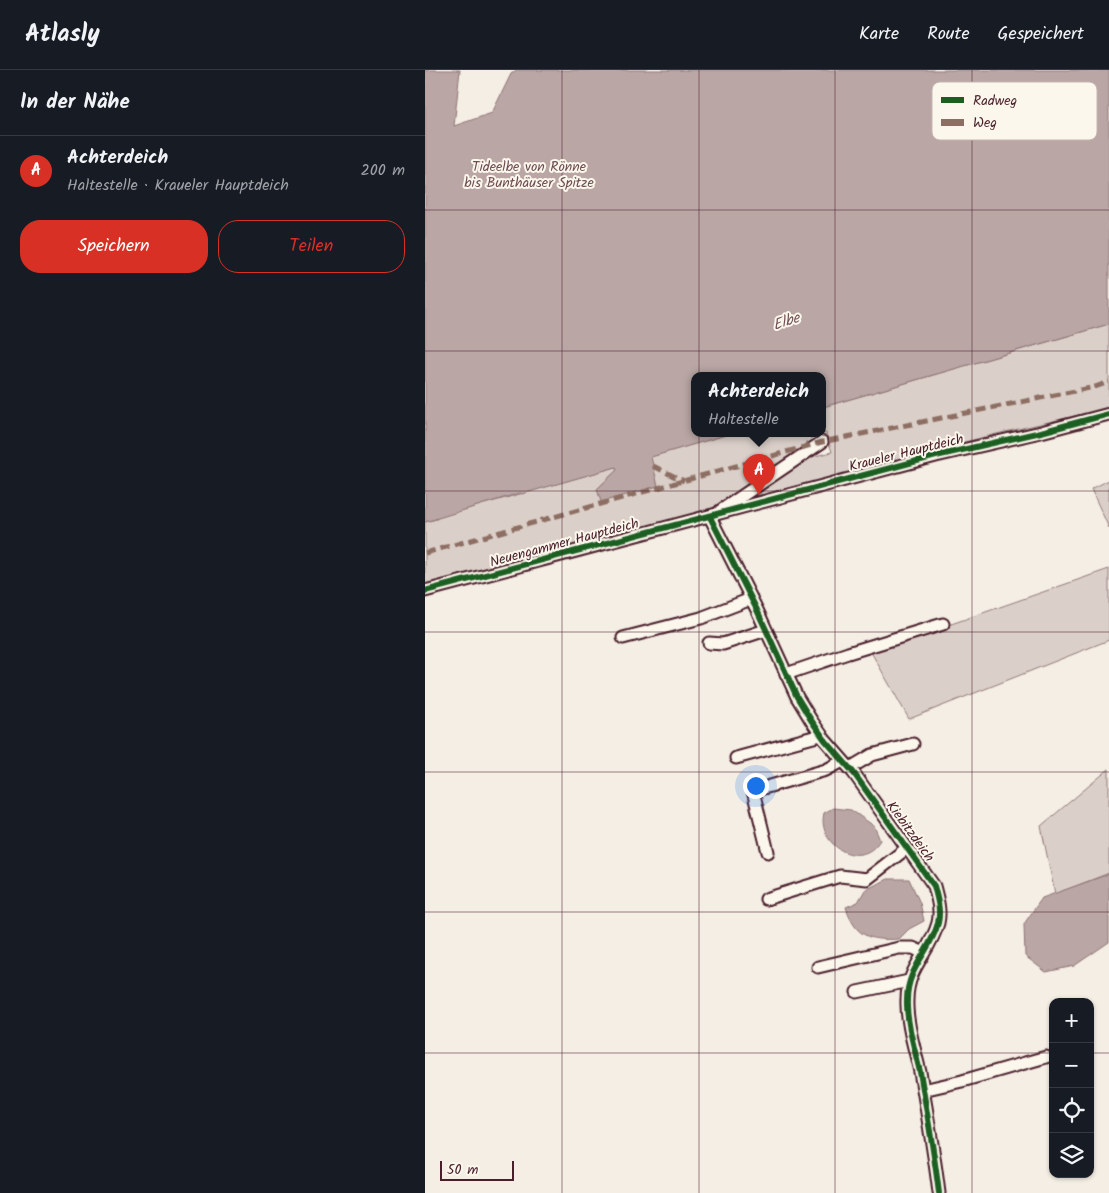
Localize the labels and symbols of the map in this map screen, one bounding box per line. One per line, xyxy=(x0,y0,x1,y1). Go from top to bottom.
legend xyxy=(932,82,1097,140)
text: Radweg xyxy=(973,90,1017,112)
text: Weg xyxy=(973,112,997,134)
park label: Tideelbe von Rönne bis Bunthäuser Spitze xyxy=(464,156,594,194)
water label: Elbe xyxy=(770,306,804,338)
street label: Kraueler Hauptdeich xyxy=(847,428,966,478)
pin: A xyxy=(743,454,775,495)
street label: Neuengammer Hauptdeich xyxy=(487,512,641,573)
your location xyxy=(743,773,769,799)
street label: Kiebitzdeich xyxy=(881,797,940,867)
scale bar xyxy=(440,1158,514,1181)

